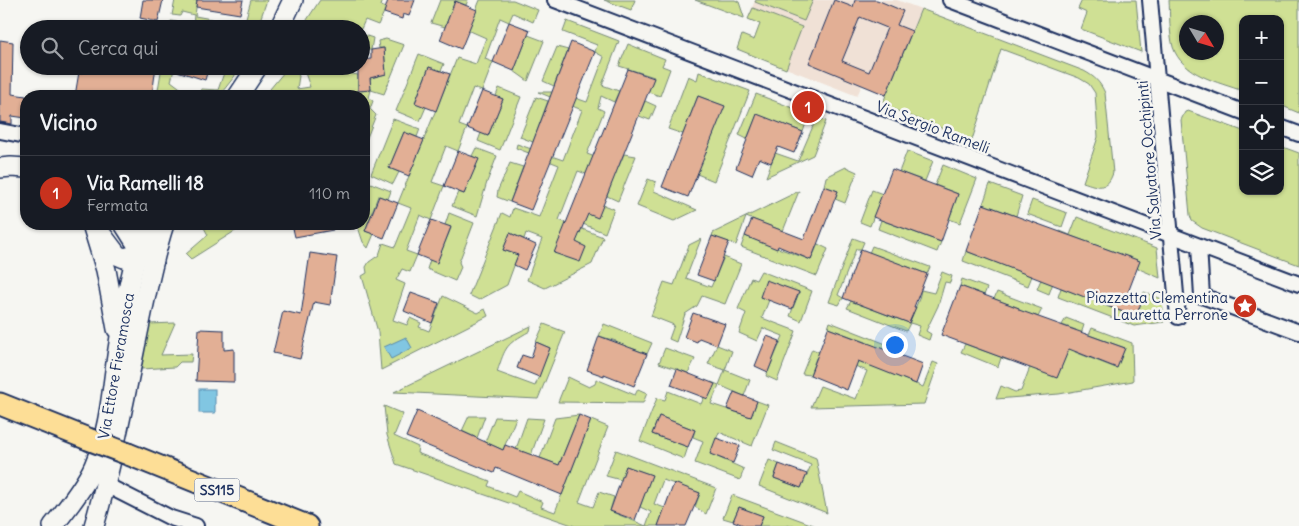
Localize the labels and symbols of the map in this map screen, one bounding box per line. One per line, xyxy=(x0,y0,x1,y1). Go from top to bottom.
north arrow xyxy=(1179,15,1224,60)
street label: Via Salvatore Occhipinti xyxy=(1133,80,1165,240)
pin: 1 xyxy=(792,88,824,126)
street label: Via Sergio Ramelli xyxy=(873,97,993,157)
place label: Piazzetta Clementina Lauretta Perrone xyxy=(1086,288,1228,324)
street label: Via Ettore Fieramosca xyxy=(94,291,138,441)
place icon: Piazzetta Clementina Lauretta Perrone xyxy=(1232,293,1258,319)
your location xyxy=(882,332,908,358)
road number: SS115 xyxy=(194,478,240,502)

